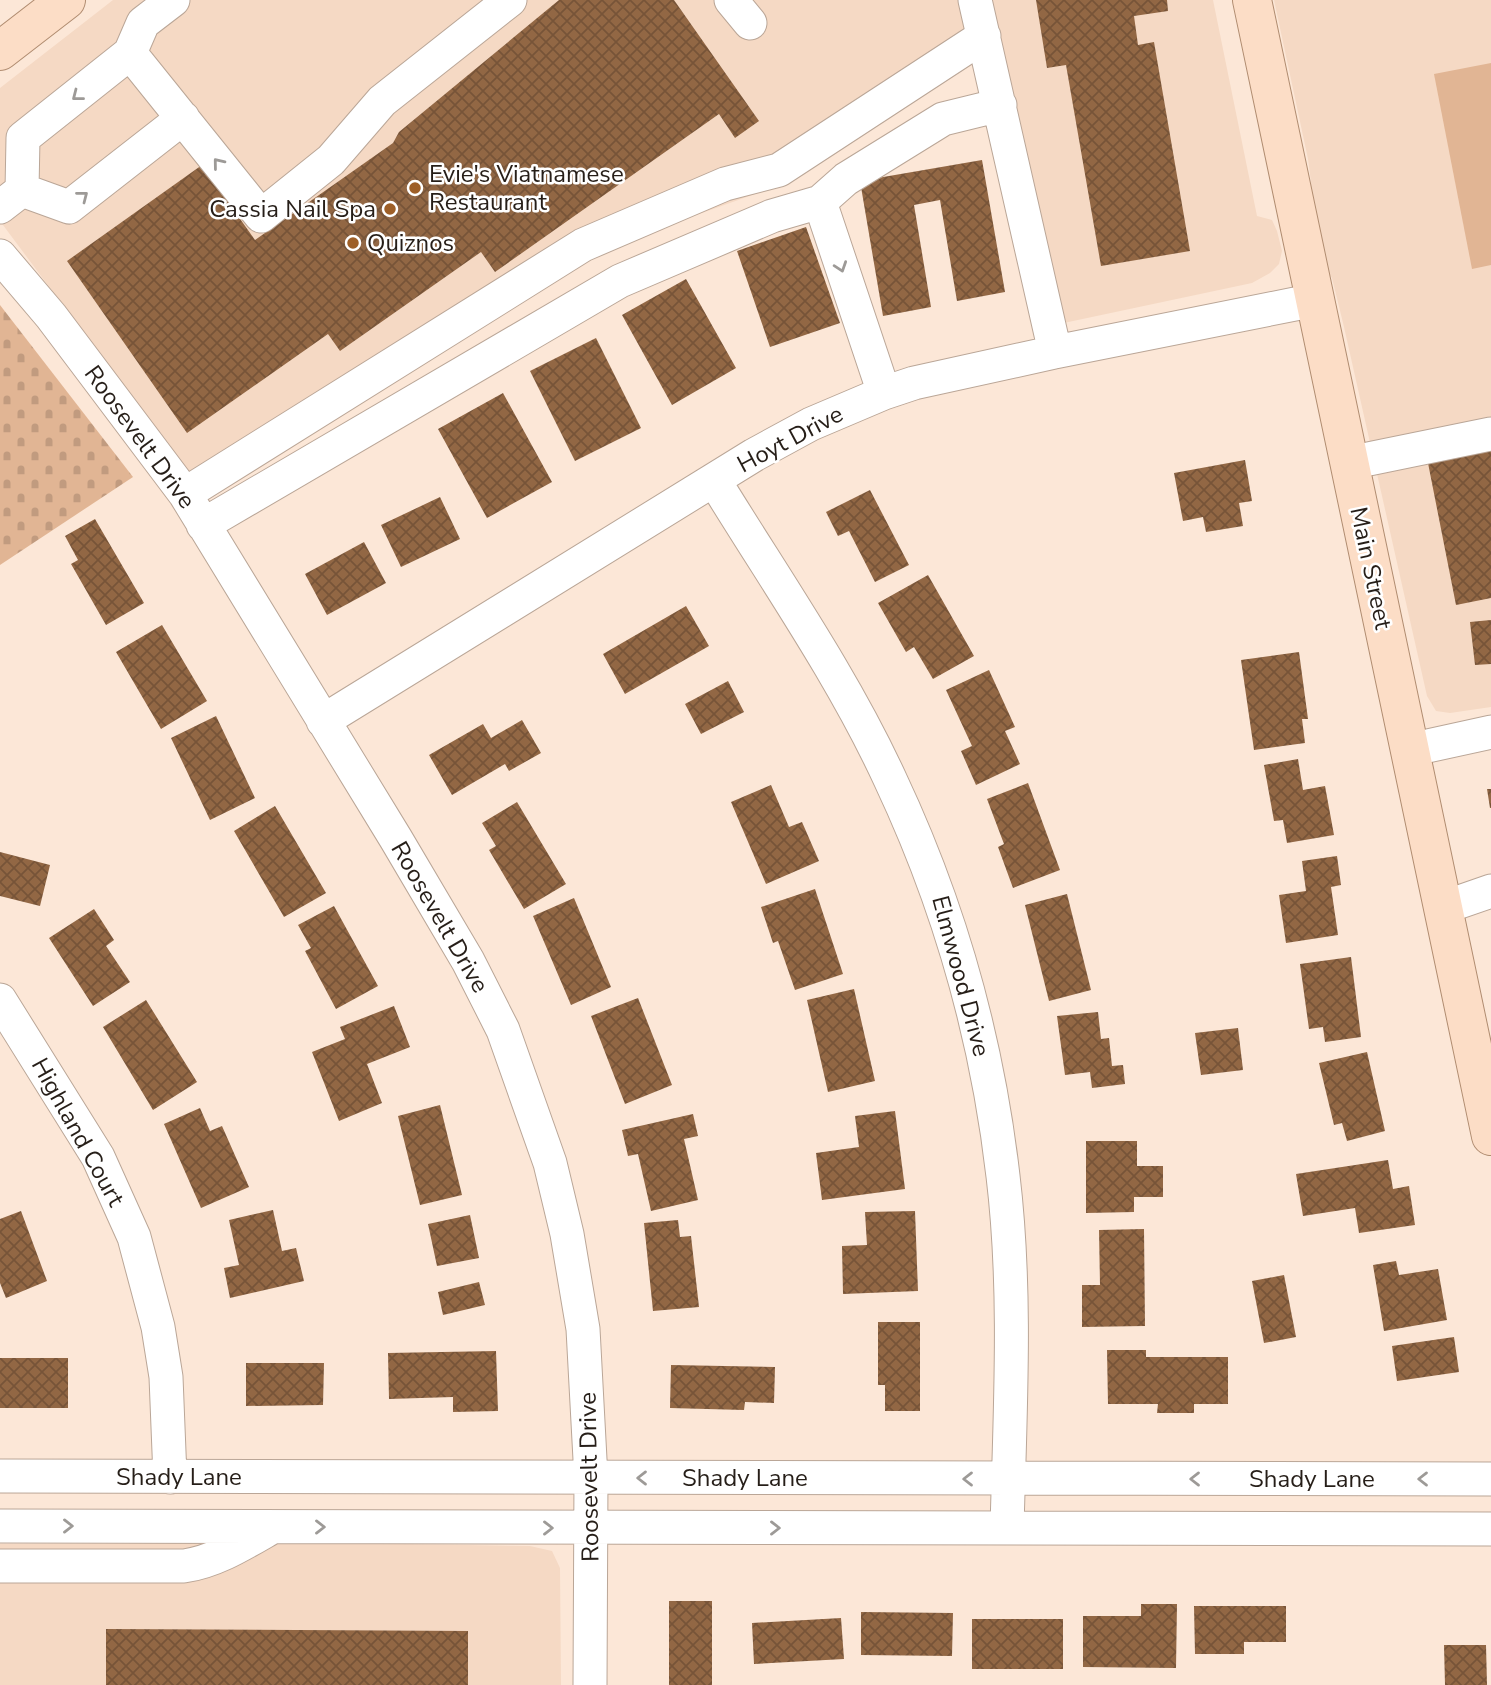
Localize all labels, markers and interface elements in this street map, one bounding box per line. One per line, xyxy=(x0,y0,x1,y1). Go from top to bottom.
one-way arrow xyxy=(72,87,84,100)
place label: Evie's Viatnamese Restaurant xyxy=(429,158,624,218)
one-way arrow xyxy=(214,159,227,171)
marker: Evie's Viatnamese Restaurant xyxy=(407,180,423,196)
one-way arrow xyxy=(75,192,88,205)
place label: Cassia Nail Spa xyxy=(209,193,376,225)
marker: Cassia Nail Spa xyxy=(382,201,398,217)
place label: Quiznos xyxy=(367,227,454,259)
marker: Quiznos xyxy=(345,235,361,251)
one-way arrow xyxy=(833,261,848,273)
street label: Roosevelt Drive xyxy=(77,359,203,515)
street label: Hoyt Drive xyxy=(731,398,849,480)
street label: Main Street xyxy=(1342,504,1400,633)
street label: Roosevelt Drive xyxy=(384,835,496,999)
street label: Elmwood Drive xyxy=(924,892,998,1060)
street label: Highland Court xyxy=(24,1052,132,1212)
street label: Roosevelt Drive xyxy=(572,1392,606,1562)
street label: Shady Lane xyxy=(116,1461,242,1493)
street label: Shady Lane xyxy=(682,1462,808,1494)
street label: Shady Lane xyxy=(1249,1463,1375,1495)
one-way arrow xyxy=(637,1470,647,1486)
one-way arrow xyxy=(962,1471,973,1487)
one-way arrow xyxy=(1190,1471,1200,1487)
one-way arrow xyxy=(1417,1471,1428,1487)
one-way arrow xyxy=(63,1518,74,1534)
one-way arrow xyxy=(315,1519,326,1535)
one-way arrow xyxy=(543,1520,553,1536)
one-way arrow xyxy=(770,1520,781,1536)

